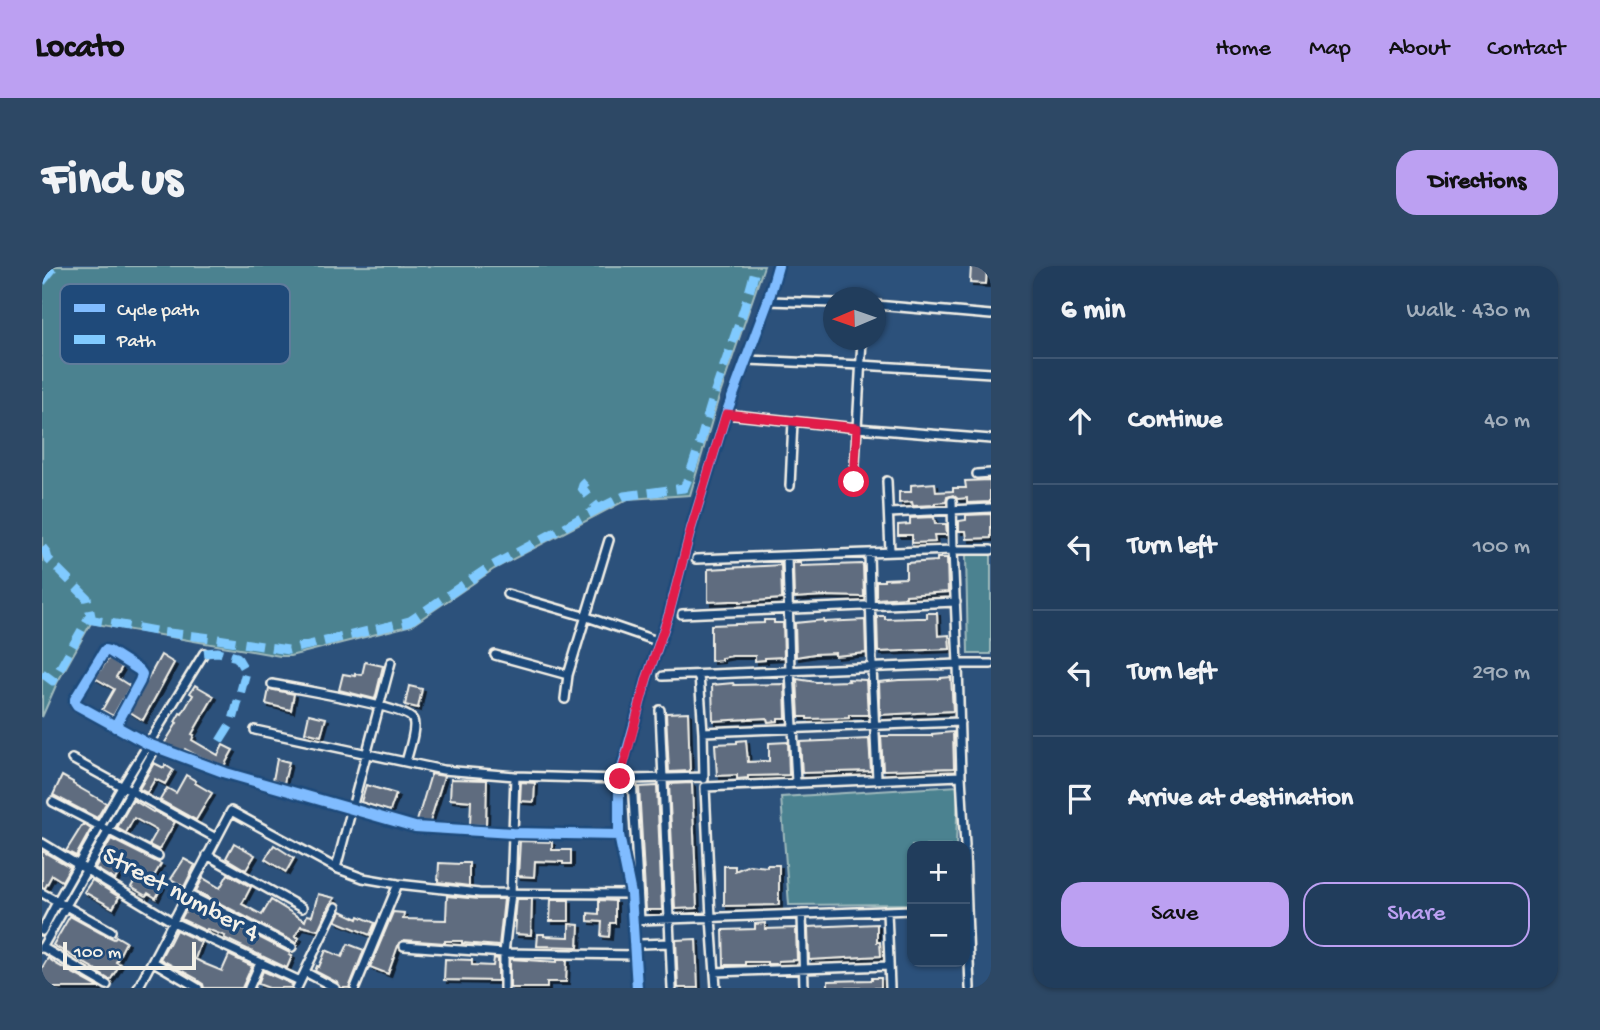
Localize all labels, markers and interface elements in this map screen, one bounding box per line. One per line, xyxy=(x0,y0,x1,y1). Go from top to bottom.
text: Locato xyxy=(35,30,124,68)
text: Home xyxy=(1215,35,1271,64)
text: Map xyxy=(1309,35,1351,64)
text: About xyxy=(1389,35,1449,64)
text: Contact xyxy=(1487,35,1565,64)
button: Directions xyxy=(1396,150,1558,215)
text: Find us xyxy=(42,153,182,211)
legend xyxy=(60,284,290,364)
north arrow xyxy=(823,287,886,350)
text: 6 min xyxy=(1061,294,1125,329)
text: Walk · 430 m xyxy=(1407,298,1530,325)
text: Cycle path xyxy=(117,300,199,323)
text: Path xyxy=(116,331,156,354)
icon: ahead xyxy=(1061,402,1099,440)
text: Continue xyxy=(1128,406,1222,437)
text: 40 m xyxy=(1484,408,1530,435)
route start xyxy=(838,466,869,497)
icon: left xyxy=(1061,528,1099,566)
text: Turn left xyxy=(1128,532,1216,563)
text: 100 m xyxy=(1473,534,1530,561)
icon: left xyxy=(1061,654,1099,692)
text: Turn left xyxy=(1128,658,1216,689)
text: 290 m xyxy=(1472,660,1530,687)
route end xyxy=(604,763,635,794)
icon: arrive xyxy=(1061,780,1099,818)
text: Arrive at destination xyxy=(1128,784,1353,815)
map controls xyxy=(907,841,970,967)
button: + xyxy=(907,841,970,904)
street label: Street number 4 xyxy=(96,842,264,950)
button: Save xyxy=(1061,882,1289,947)
button: Share xyxy=(1303,882,1530,947)
button: − xyxy=(907,904,970,967)
scale bar xyxy=(63,939,196,971)
text: 100 m xyxy=(74,942,121,965)

